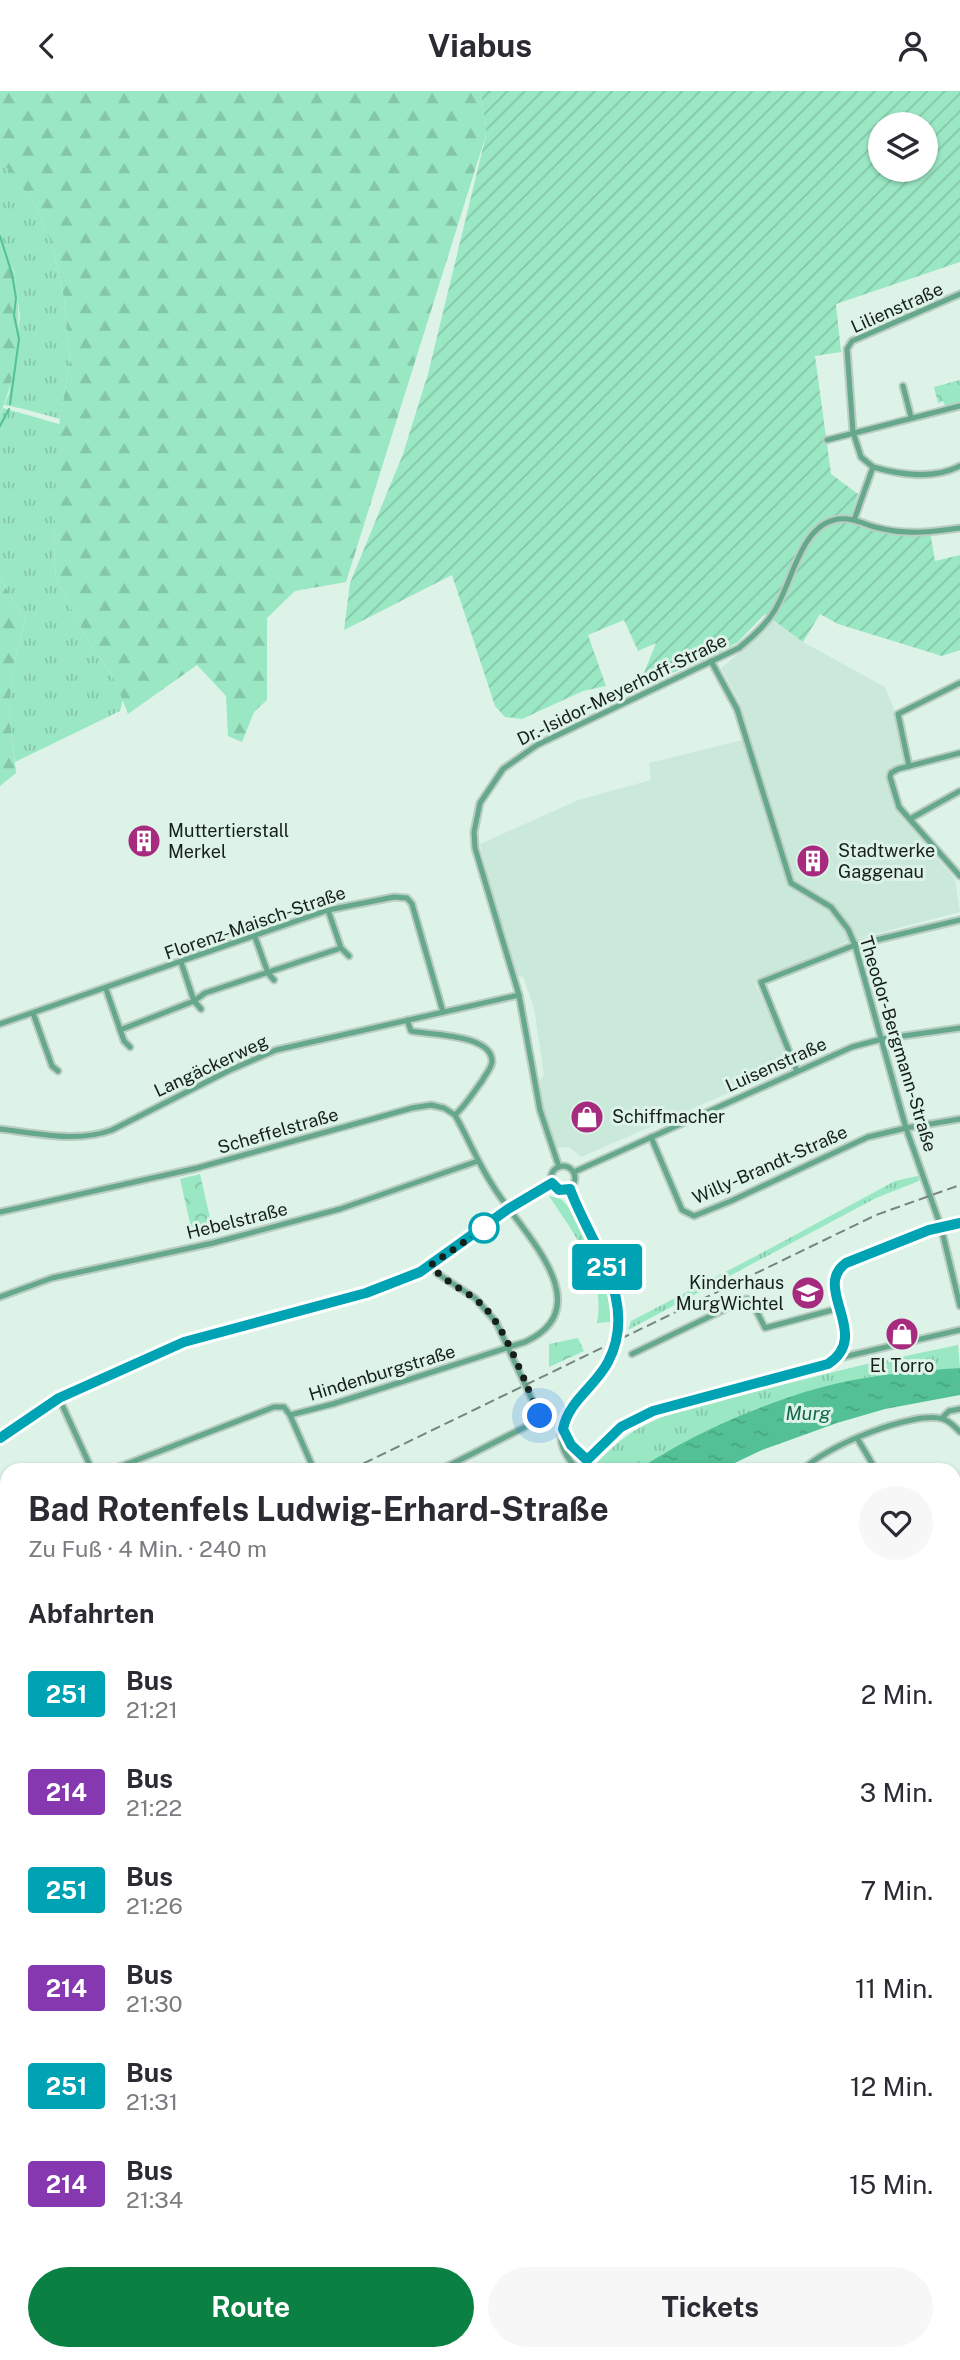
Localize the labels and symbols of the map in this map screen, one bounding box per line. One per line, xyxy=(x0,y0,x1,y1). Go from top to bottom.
street label: Lilienstraße xyxy=(847,278,946,337)
street label: Dr.-Isidor-Meyerhoff-Straße xyxy=(514,630,730,750)
place label: Muttertierstall Merkel xyxy=(168,820,289,862)
building icon: Muttertierstall Merkel xyxy=(125,822,163,860)
place label: Stadtwerke Gaggenau xyxy=(838,840,935,882)
building icon: Stadtwerke Gaggenau xyxy=(794,842,832,880)
street label: Florenz-Maisch-Straße xyxy=(161,882,348,963)
street label: Theodor-Bergmann-Straße xyxy=(856,933,941,1154)
street label: Langäckerweg xyxy=(150,1030,271,1101)
street label: Luisenstraße xyxy=(722,1033,830,1096)
shop icon: Schiffmacher xyxy=(568,1098,606,1136)
street label: Scheffelstraße xyxy=(215,1103,341,1158)
place label: Schiffmacher xyxy=(612,1106,725,1127)
street label: Willy-Brandt-Straße xyxy=(689,1121,851,1208)
street label: Hebelstraße xyxy=(184,1198,290,1243)
unlabelled marker xyxy=(469,1213,499,1243)
line badge: 251 xyxy=(567,1244,647,1290)
place label: Kinderhaus MurgWichtel xyxy=(676,1272,784,1314)
school or university icon: Kinderhaus MurgWichtel xyxy=(789,1274,827,1312)
shop icon: El Torro xyxy=(883,1315,921,1353)
street label: Hindenburgstraße xyxy=(306,1340,458,1405)
place label: El Torro xyxy=(870,1355,934,1376)
your location xyxy=(522,1398,557,1433)
water label: Murg xyxy=(785,1402,831,1424)

